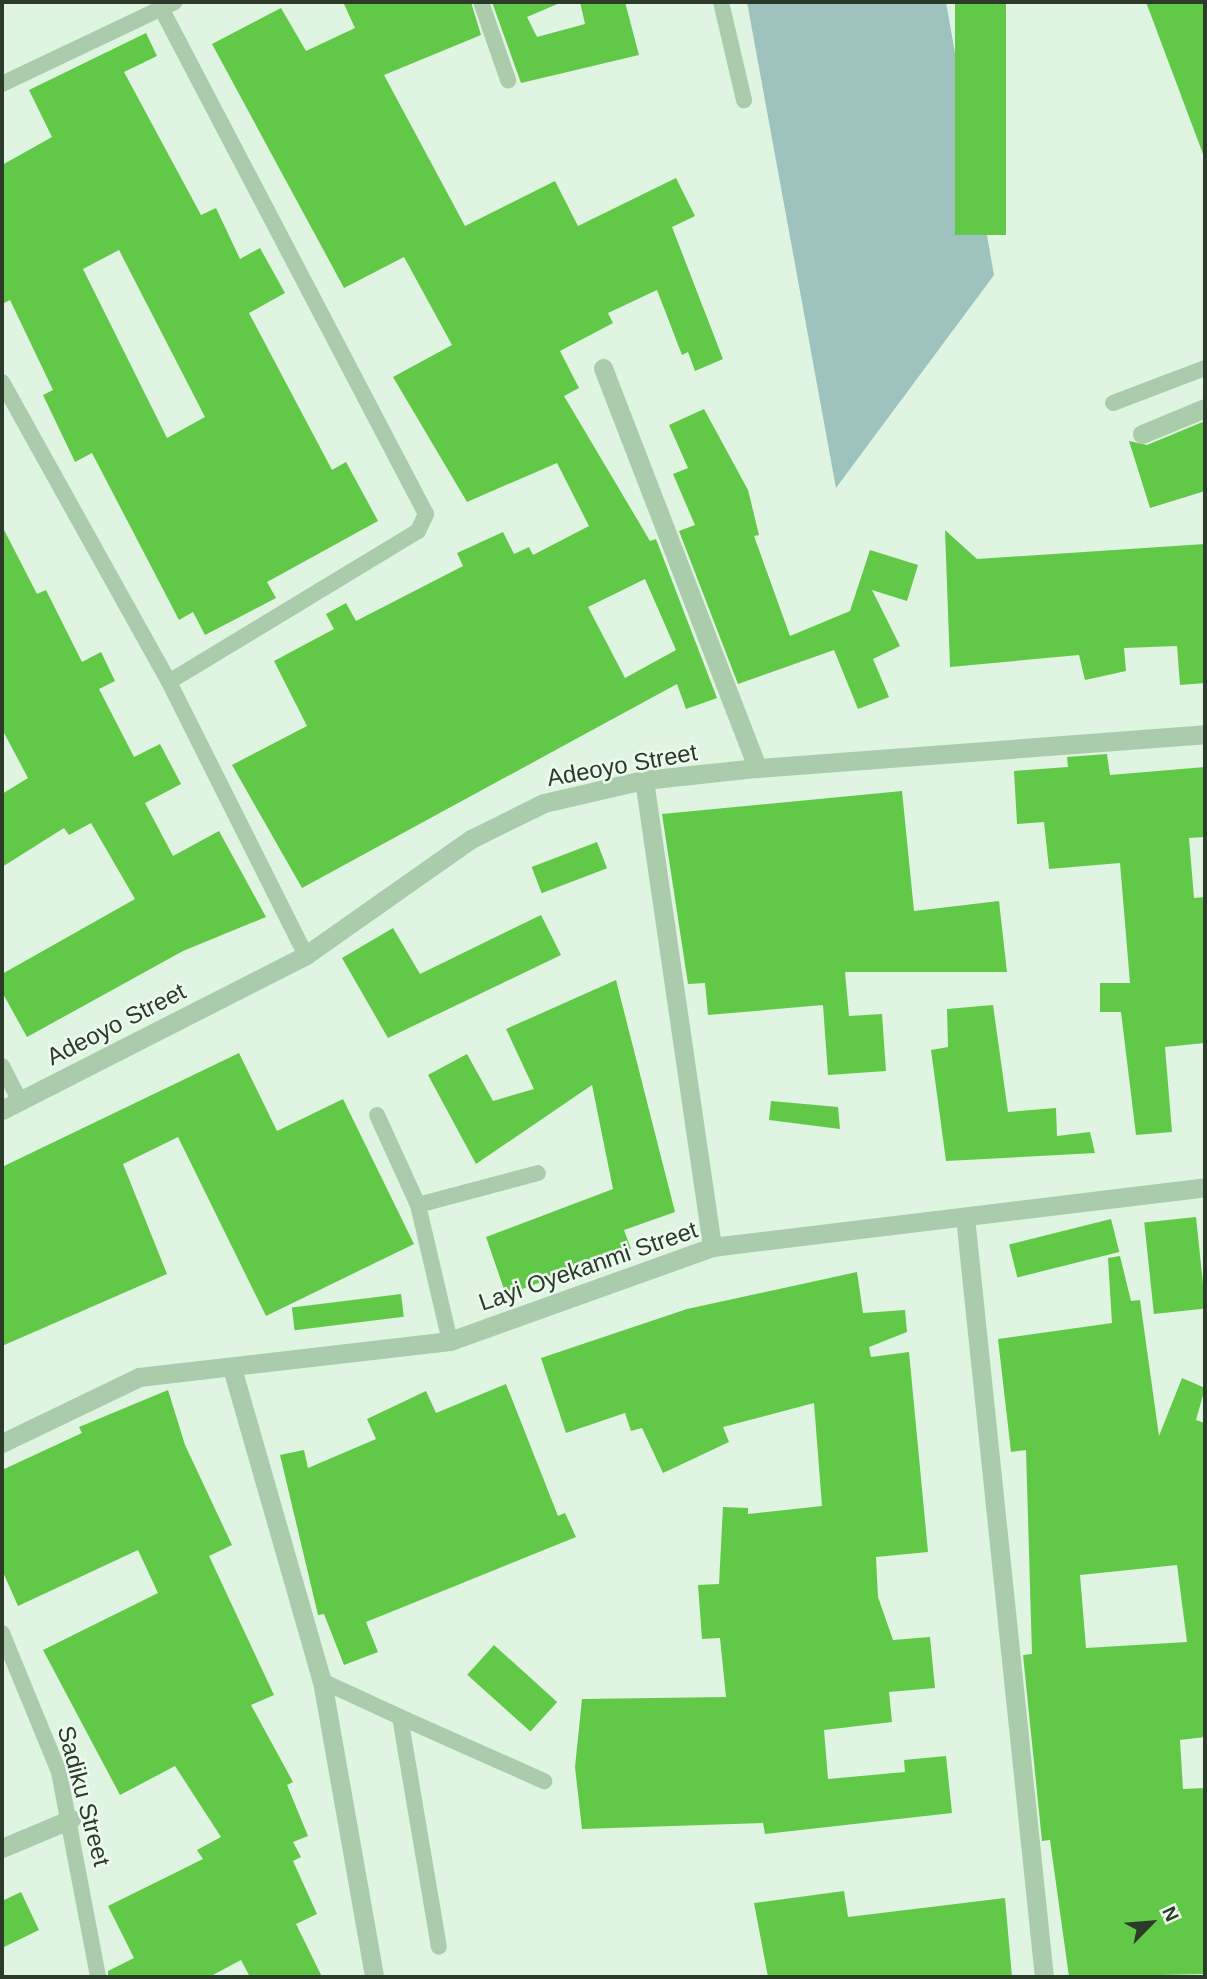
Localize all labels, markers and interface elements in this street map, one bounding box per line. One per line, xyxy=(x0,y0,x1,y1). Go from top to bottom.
street label: Adeoyo Street xyxy=(545,738,699,792)
street label: Adeoyo Street xyxy=(42,977,190,1071)
street label: Layi Oyekanmi Street xyxy=(475,1215,701,1317)
street label: Sadiku Street xyxy=(51,1723,117,1869)
north arrow xyxy=(1116,1888,1186,1958)
text: N xyxy=(1158,1903,1183,1925)

